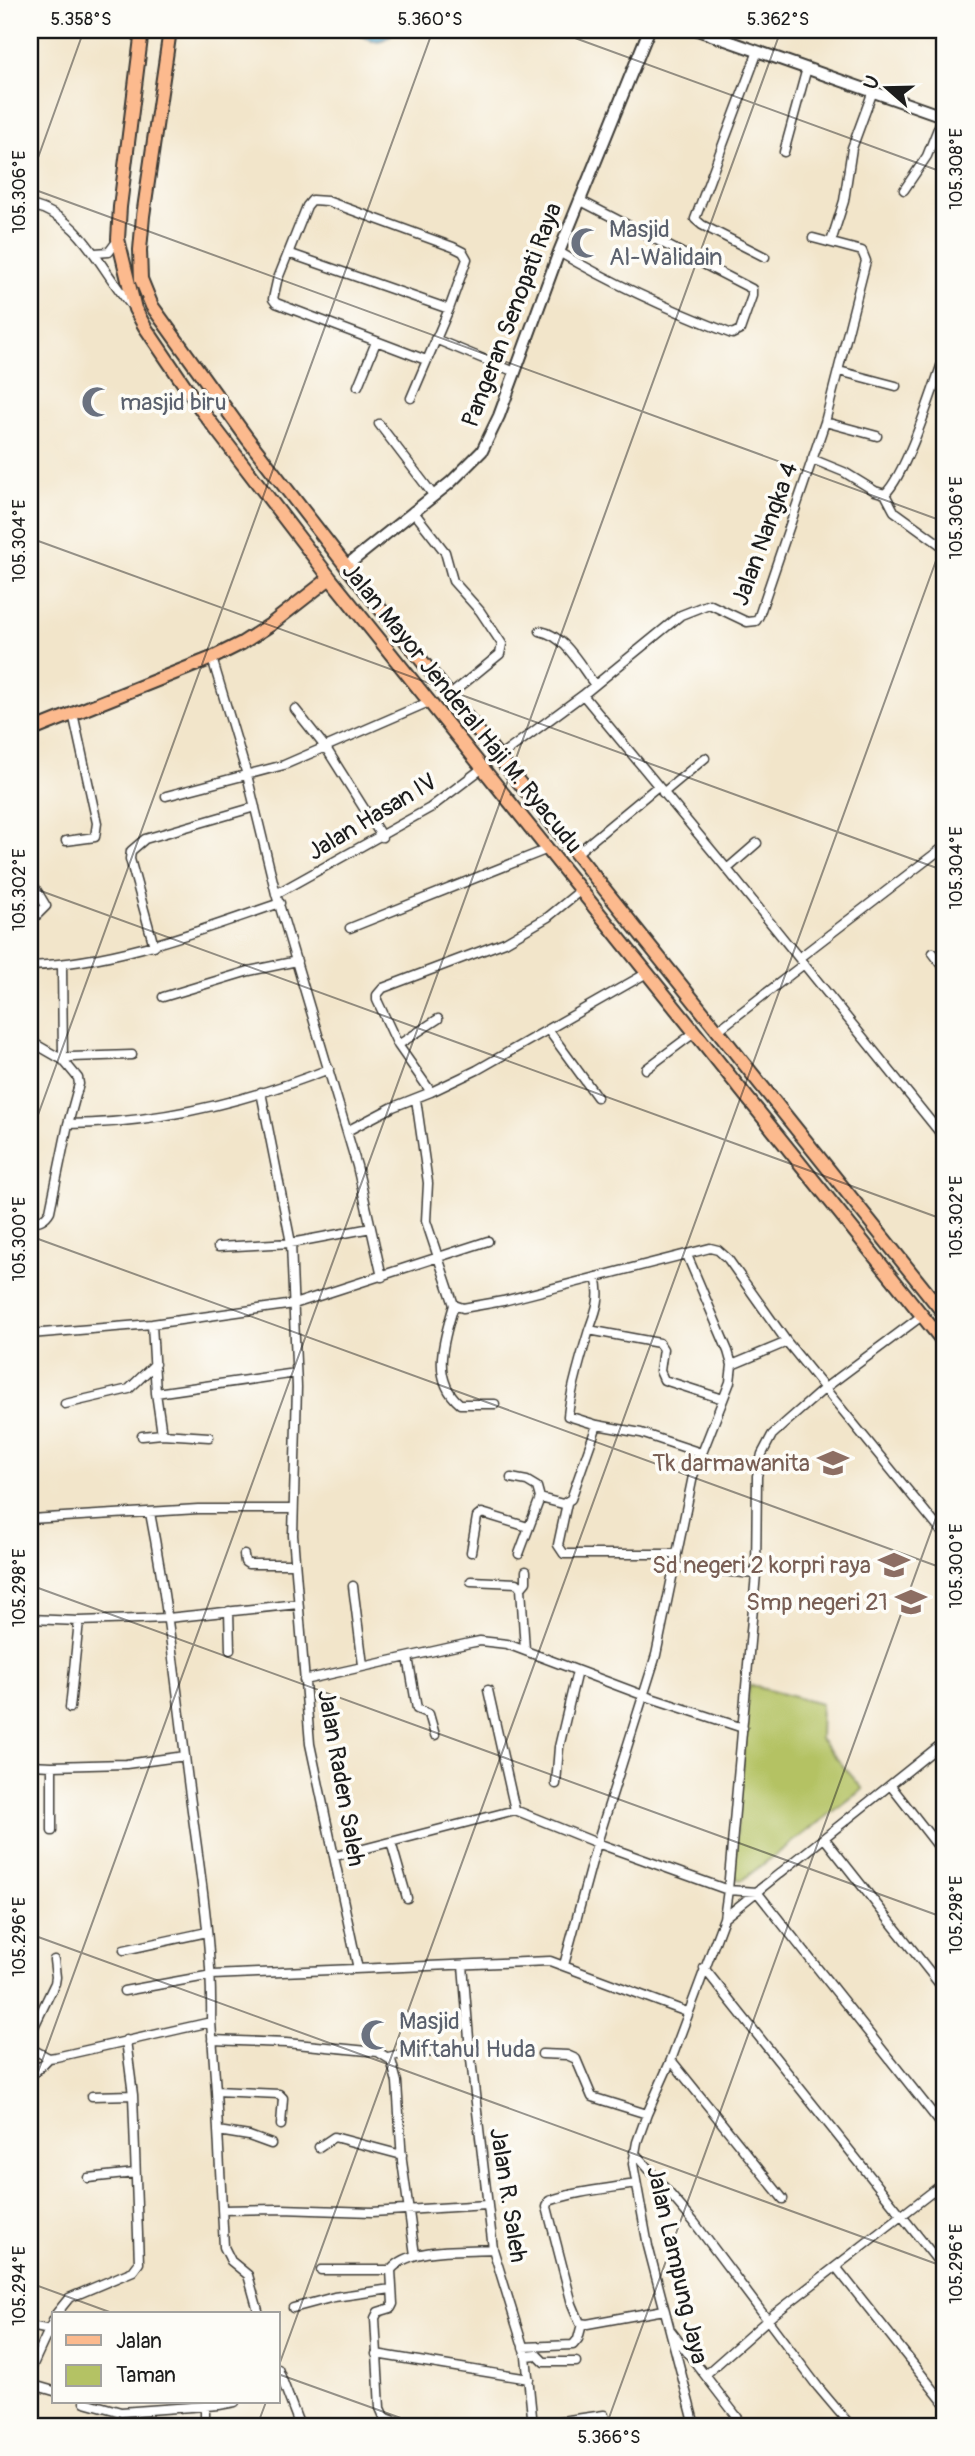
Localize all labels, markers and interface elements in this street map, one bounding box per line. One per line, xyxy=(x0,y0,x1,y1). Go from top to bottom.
text: 5.358°S xyxy=(51,8,111,31)
text: 5.360°S xyxy=(398,8,462,31)
text: 5.362°S xyxy=(747,8,809,31)
north arrow xyxy=(852,52,922,122)
text: U xyxy=(859,73,885,93)
text: 105.308°E xyxy=(945,128,968,210)
text: 105.306°E xyxy=(8,150,31,234)
street label: Pangeran Senopati Raya xyxy=(456,199,568,431)
place label: Masjid Al-Walidain xyxy=(609,215,723,272)
mosque icon: Masjid Al-Walidain xyxy=(569,226,603,260)
mosque icon: masjid biru xyxy=(80,385,114,419)
place label: masjid biru xyxy=(120,388,227,417)
street label: Jalan Nangka 4 xyxy=(726,458,804,610)
text: 105.306°E xyxy=(945,476,968,560)
text: 105.304°E xyxy=(8,499,31,583)
street label: Jalan Mayor Jenderal Haji M. Ryacudu xyxy=(336,557,588,859)
street label: Jalan Hasan IV xyxy=(302,767,442,867)
text: 105.304°E xyxy=(945,826,968,910)
text: 105.302°E xyxy=(8,849,31,931)
text: 105.302°E xyxy=(945,1176,968,1258)
text: 105.300°E xyxy=(8,1197,31,1281)
school or university icon: Tk darmawanita xyxy=(816,1446,850,1480)
place label: Tk darmawanita xyxy=(652,1449,810,1478)
text: 105.300°E xyxy=(945,1524,968,1608)
school or university icon: Sd negeri 2 korpri raya xyxy=(877,1548,911,1582)
text: 105.298°E xyxy=(8,1549,31,1627)
place label: Sd negeri 2 korpri raya xyxy=(652,1551,871,1580)
school or university icon: Smp negeri 21 xyxy=(894,1585,928,1619)
place label: Smp negeri 21 xyxy=(746,1588,888,1617)
street label: Jalan Raden Saleh xyxy=(311,1687,371,1869)
text: 105.298°E xyxy=(945,1876,968,1954)
text: 105.296°E xyxy=(8,1897,31,1977)
place label: Masjid Miftahul Huda xyxy=(399,2007,536,2064)
mosque icon: Masjid Miftahul Huda xyxy=(359,2018,393,2052)
street label: Jalan R. Saleh xyxy=(483,2126,533,2264)
street label: Jalan Lampung Jaya xyxy=(640,2163,714,2367)
text: 105.296°E xyxy=(945,2224,968,2304)
text: 105.294°E xyxy=(8,2246,31,2326)
legend xyxy=(52,2312,280,2404)
text: Jalan xyxy=(116,2328,162,2355)
text: Taman xyxy=(116,2362,176,2389)
text: 5.366°S xyxy=(577,2426,641,2449)

